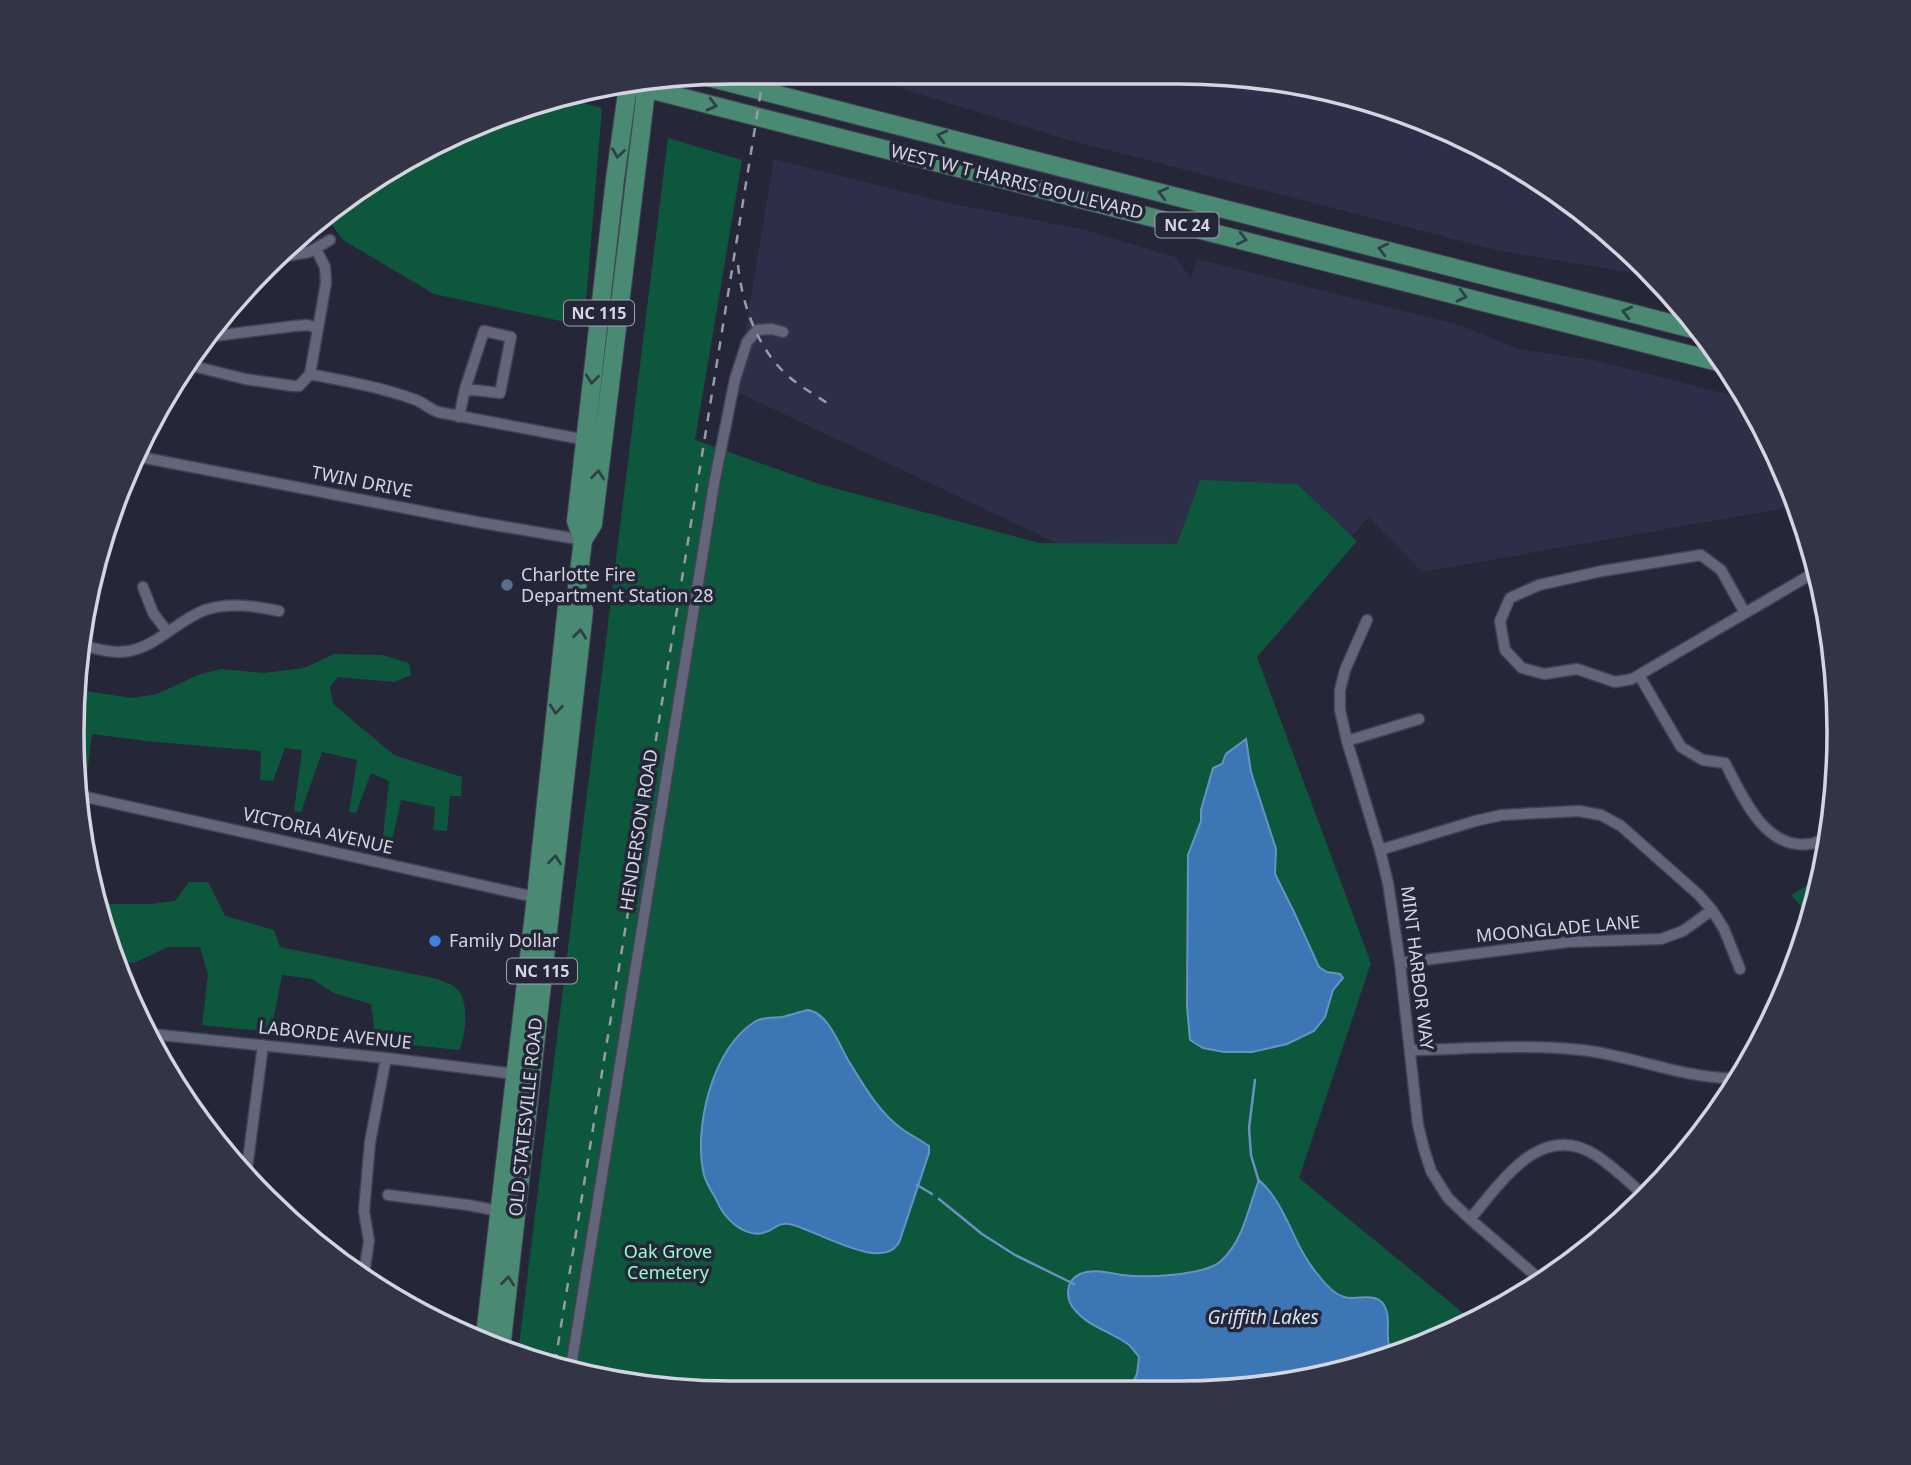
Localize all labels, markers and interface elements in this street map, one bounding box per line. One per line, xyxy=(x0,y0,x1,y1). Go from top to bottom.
one-way arrow xyxy=(706,97,718,111)
one-way arrow xyxy=(937,130,949,144)
street label: WEST W T HARRIS BOULEVARD xyxy=(888,138,1146,224)
one-way arrow xyxy=(611,147,626,159)
one-way arrow xyxy=(1157,187,1169,201)
road number: NC 24 xyxy=(1156,213,1218,238)
one-way arrow xyxy=(1235,231,1247,245)
one-way arrow xyxy=(1377,243,1389,257)
one-way arrow xyxy=(1456,288,1468,302)
road number: NC 115 xyxy=(564,300,634,326)
one-way arrow xyxy=(1622,306,1634,320)
one-way arrow xyxy=(585,373,600,385)
street label: TWIN DRIVE xyxy=(310,459,415,503)
one-way arrow xyxy=(591,469,606,481)
place label: Charlotte Fire Department Station 28 xyxy=(521,562,714,607)
marker: Charlotte Fire Department Station 28 xyxy=(499,577,515,593)
one-way arrow xyxy=(573,628,588,640)
one-way arrow xyxy=(549,704,564,715)
street label: HENDERSON ROAD xyxy=(613,747,663,912)
street label: VICTORIA AVENUE xyxy=(241,801,396,859)
one-way arrow xyxy=(547,854,562,865)
street label: MINT HARBOR WAY xyxy=(1396,884,1440,1052)
street label: MOONGLADE LANE xyxy=(1475,909,1641,947)
place label: Family Dollar xyxy=(449,928,560,952)
marker: Family Dollar xyxy=(427,933,443,949)
road number: NC 115 xyxy=(507,959,577,984)
street label: LABORDE AVENUE xyxy=(257,1014,413,1054)
street label: OLD STATESVILLE ROAD xyxy=(503,1016,547,1218)
park label: Oak Grove Cemetery xyxy=(624,1239,712,1284)
one-way arrow xyxy=(500,1275,515,1286)
water label: Griffith Lakes xyxy=(1207,1304,1319,1330)

